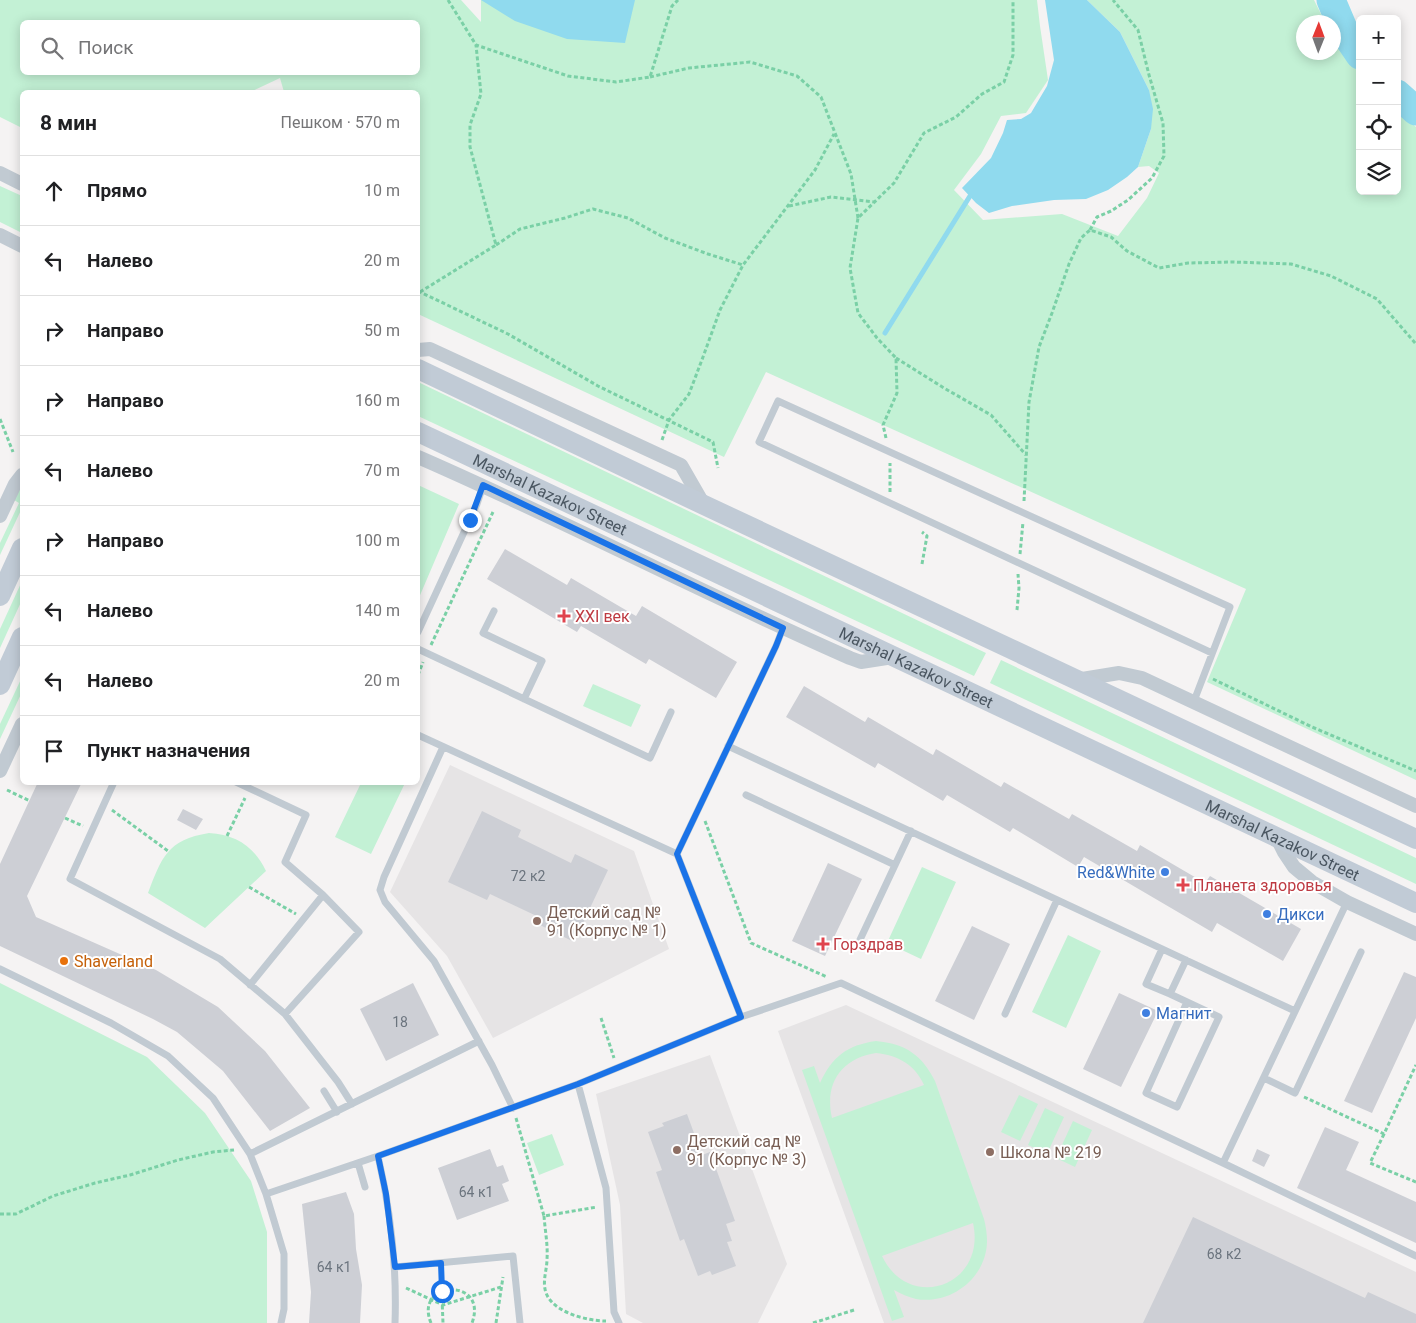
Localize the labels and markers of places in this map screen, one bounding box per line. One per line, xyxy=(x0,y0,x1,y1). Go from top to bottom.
place label: XXI век xyxy=(575,607,630,626)
marker: XXI век xyxy=(557,609,571,623)
place label: Red&White xyxy=(1077,863,1155,882)
marker: Red&White xyxy=(1159,866,1171,878)
place label: Планета здоровья xyxy=(1193,876,1332,895)
marker: Планета здоровья xyxy=(1177,879,1189,891)
place label: Детский сад № 91 (Корпус № 1) xyxy=(547,903,667,940)
place label: Дикси xyxy=(1277,905,1324,924)
marker: Дикси xyxy=(1261,908,1273,920)
marker: Детский сад № 91 (Корпус № 1) xyxy=(531,915,543,927)
place label: Горздрав xyxy=(833,935,903,954)
marker: Горздрав xyxy=(817,938,829,950)
place label: Shaverland xyxy=(74,952,153,971)
marker: Shaverland xyxy=(58,955,70,967)
place label: Магнит xyxy=(1156,1004,1212,1023)
marker: Магнит xyxy=(1140,1007,1152,1019)
place label: Детский сад № 91 (Корпус № 3) xyxy=(687,1132,807,1169)
place label: Школа № 219 xyxy=(1000,1143,1102,1162)
marker: Детский сад № 91 (Корпус № 3) xyxy=(671,1144,683,1156)
marker: Школа № 219 xyxy=(984,1146,996,1158)

